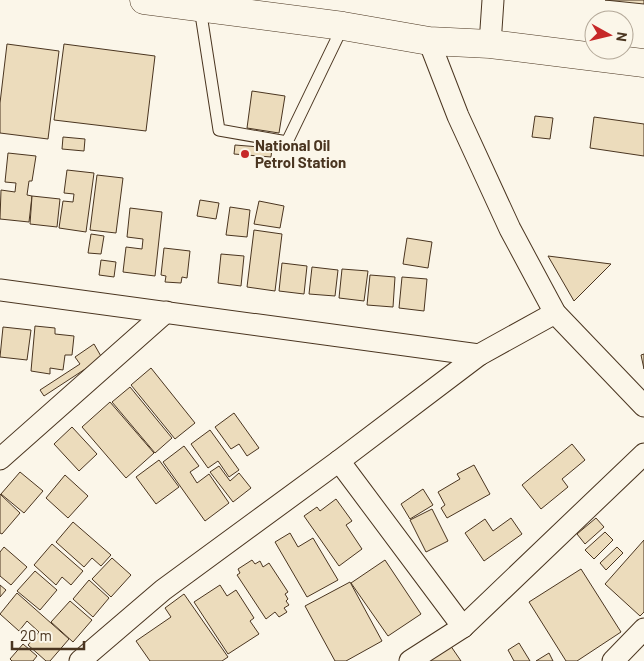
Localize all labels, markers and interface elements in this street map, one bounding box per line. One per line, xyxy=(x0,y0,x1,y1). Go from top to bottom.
north arrow xyxy=(584,10,634,60)
text: N xyxy=(613,31,631,43)
place label: National Oil Petrol Station xyxy=(255,136,346,171)
marker: National Oil Petrol Station xyxy=(239,148,251,160)
scale bar xyxy=(12,618,85,650)
text: 20 m xyxy=(20,626,52,644)

